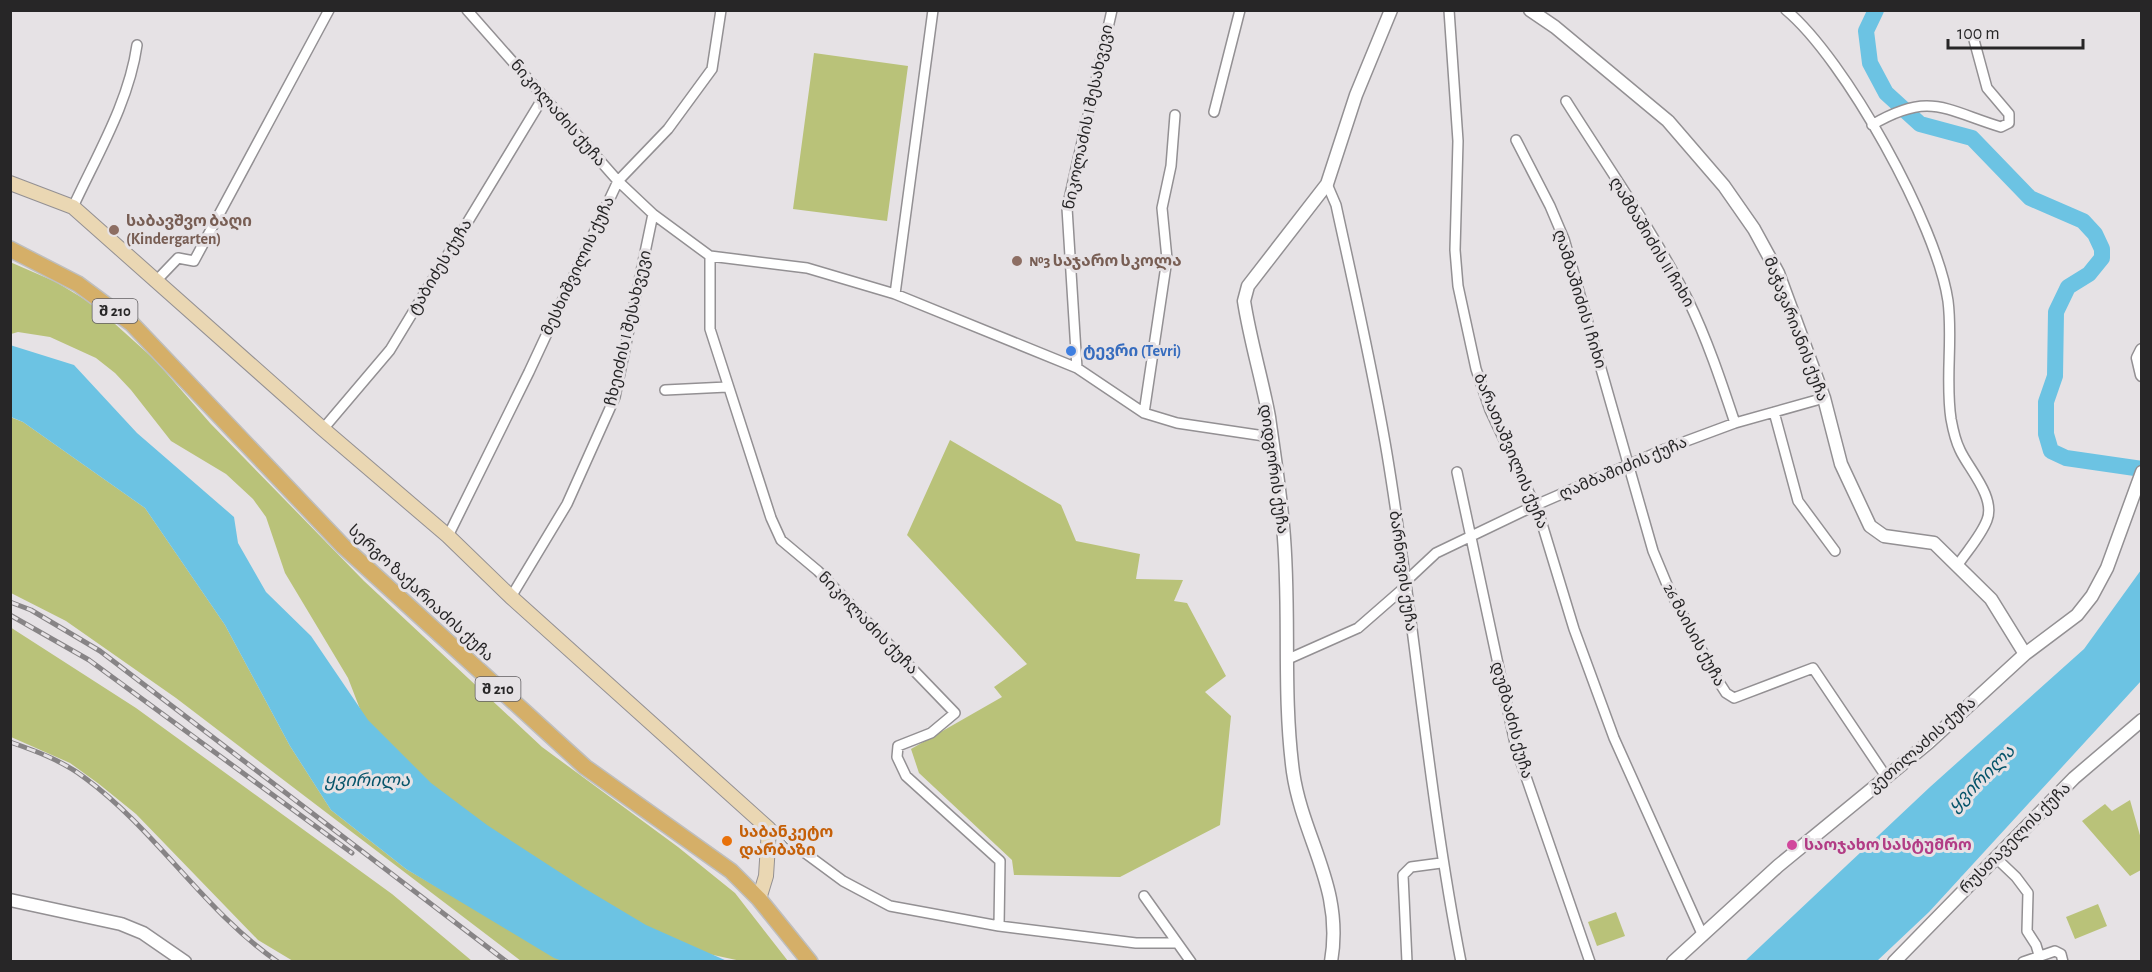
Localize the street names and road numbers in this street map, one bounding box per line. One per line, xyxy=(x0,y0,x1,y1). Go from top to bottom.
street label: ნიკოლაძის I შესახვევი xyxy=(1061,23,1117,211)
street label: ნიკოლაძის ქუჩა xyxy=(506,57,609,171)
street label: ღამბაშიძის II ჩიხი xyxy=(1606,174,1697,310)
street label: მესხიშვილის ქუჩა xyxy=(539,194,619,339)
street label: ტაბიძეს ქუჩა xyxy=(405,216,476,318)
street label: ღამბაშიძის I ჩიხი xyxy=(1550,228,1609,371)
street label: ჩხეიძის I შესახვევი xyxy=(602,249,655,408)
street label: მაჭავარიანის ქუჩა xyxy=(1760,255,1831,404)
road number: შ 210 xyxy=(92,299,138,323)
street label: ბარათაშვილის ქუჩა xyxy=(1469,371,1551,532)
street label: დიდგორის ქუჩა xyxy=(1255,403,1291,535)
street label: ღამბაშიძის ქუჩა xyxy=(1557,434,1690,503)
street label: ბარნოვის ქუჩა xyxy=(1386,510,1419,633)
street label: სერგო ზაქარიაძის ქუჩა xyxy=(345,522,497,665)
street label: ნიკოლაძის ქუჩა xyxy=(814,569,921,679)
street label: 26 მაისის ქუჩა xyxy=(1659,581,1728,689)
street label: დუმბაძის ქუჩა xyxy=(1487,660,1535,781)
road number: შ 210 xyxy=(476,677,520,701)
street label: კეთილაძის ქუჩა xyxy=(1865,694,1980,797)
street label: რუსთაველის ქუჩა xyxy=(1957,780,2075,898)

